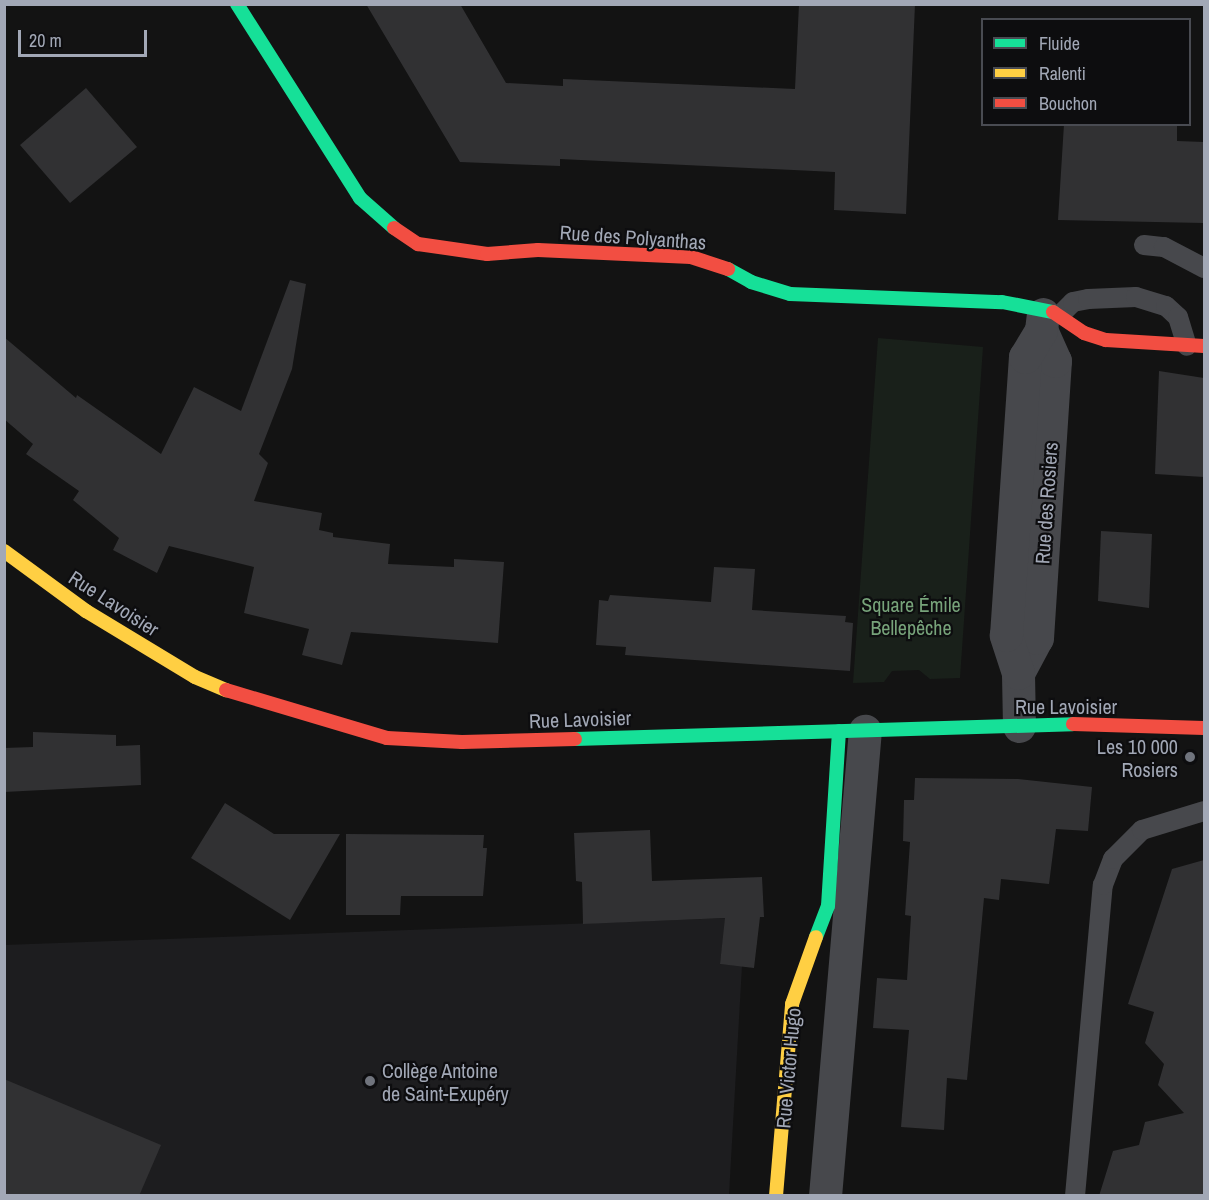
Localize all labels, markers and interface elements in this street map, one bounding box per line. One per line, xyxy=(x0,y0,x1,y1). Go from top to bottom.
scale bar xyxy=(21,18,150,56)
legend xyxy=(981,18,1191,126)
text: 20 m xyxy=(29,28,62,53)
text: Fluide xyxy=(1039,31,1080,56)
text: Ralenti xyxy=(1039,61,1086,86)
text: Bouchon xyxy=(1039,91,1097,116)
street label: Rue des Polyanthas xyxy=(559,220,707,254)
street label: Rue des Rosiers xyxy=(1030,441,1062,565)
street label: Rue Lavoisier xyxy=(65,565,163,641)
park label: Square Émile Bellepêche xyxy=(861,593,961,640)
street label: Rue Lavoisier xyxy=(1015,694,1117,718)
street label: Rue Lavoisier xyxy=(529,705,631,733)
place label: Les 10 000 Rosiers xyxy=(1097,734,1178,781)
marker: Les 10 000 Rosiers xyxy=(1183,750,1197,764)
street label: Rue Victor Hugo xyxy=(771,1007,805,1129)
place label: Collège Antoine de Saint-Exupéry xyxy=(382,1058,509,1105)
marker: Collège Antoine de Saint-Exupéry xyxy=(363,1074,377,1088)

